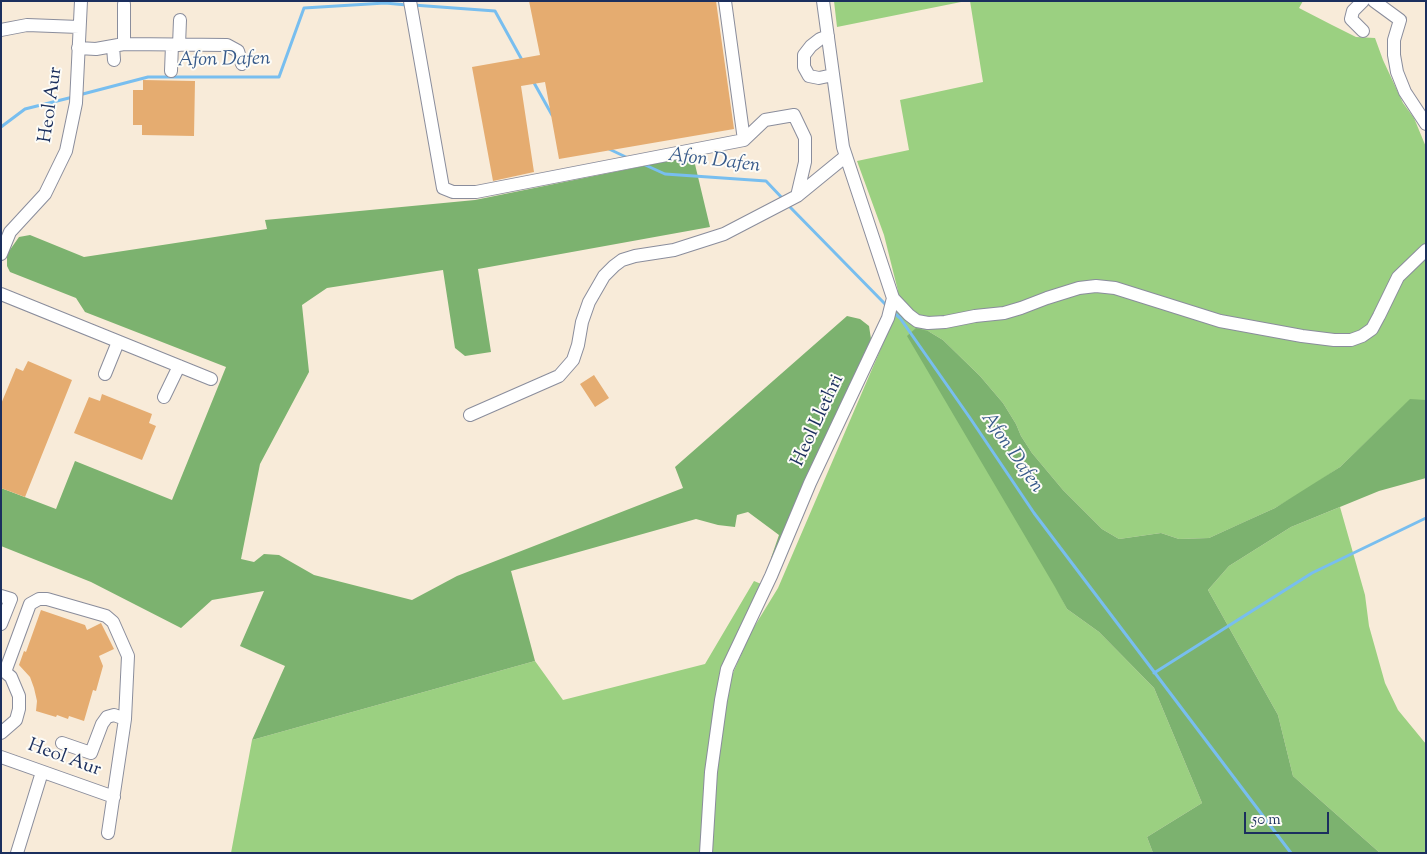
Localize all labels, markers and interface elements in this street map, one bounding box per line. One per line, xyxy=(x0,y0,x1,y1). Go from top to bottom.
water label: Afon Dafen xyxy=(177,48,271,74)
street label: Heol Aur xyxy=(35,66,69,144)
water label: Afon Dafen xyxy=(666,144,762,180)
street label: Heol Llethri xyxy=(788,371,850,471)
water label: Afon Dafen xyxy=(974,408,1048,498)
street label: Heol Aur xyxy=(24,735,104,783)
scale bar xyxy=(1247,802,1332,834)
text: 50 m xyxy=(1252,810,1281,831)

